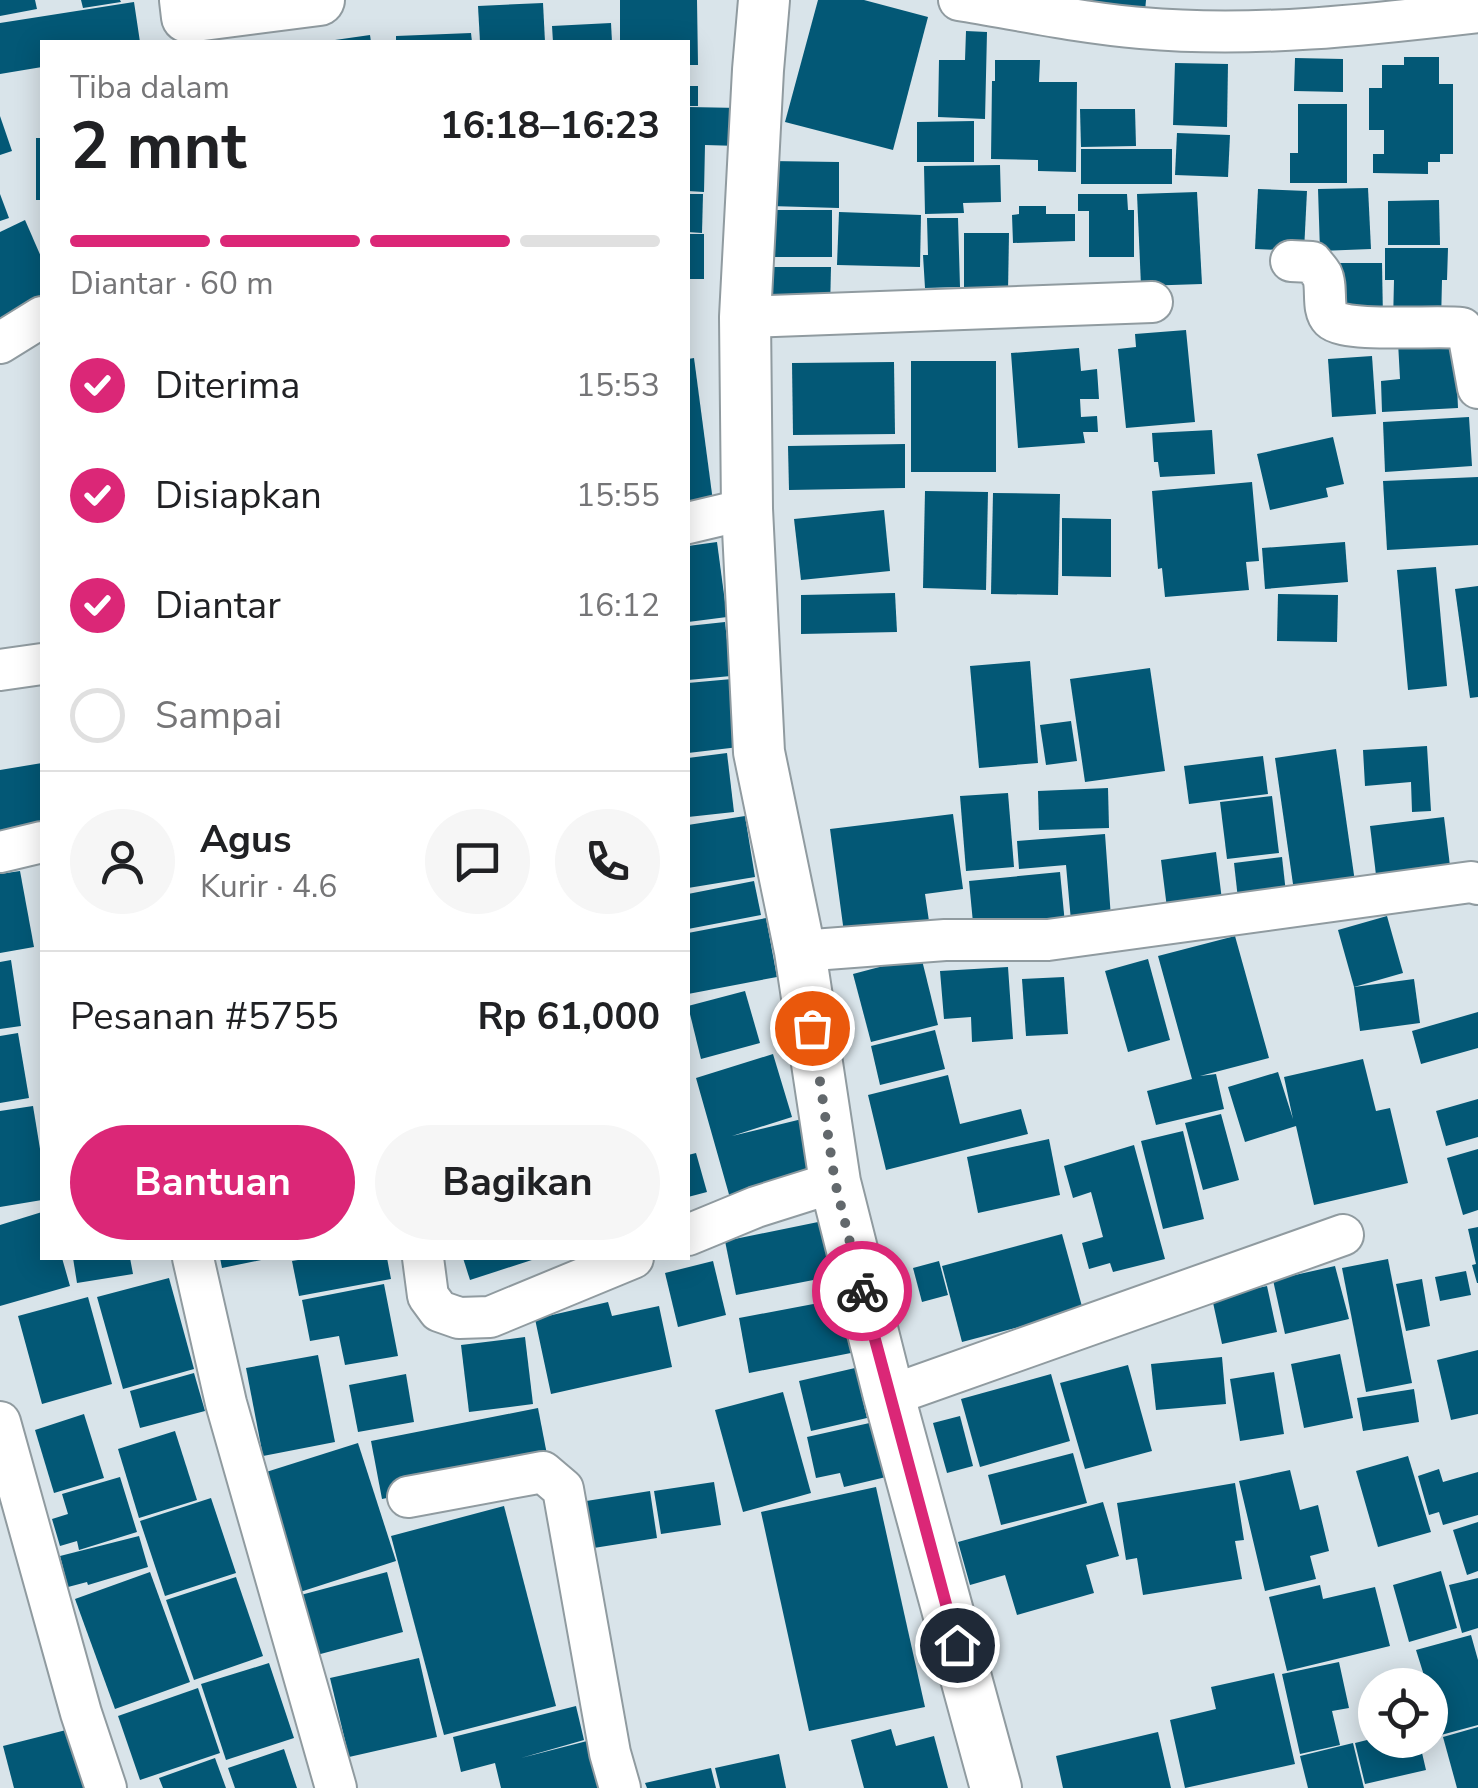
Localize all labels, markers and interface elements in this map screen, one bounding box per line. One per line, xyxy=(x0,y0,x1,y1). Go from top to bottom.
text: Tiba dalam xyxy=(70,66,230,109)
text: 16:18–16:23 xyxy=(440,100,660,151)
text: 2 mnt xyxy=(70,102,247,191)
text: Diantar · 60 m xyxy=(70,262,274,305)
icon: check xyxy=(70,358,125,413)
text: Diterima xyxy=(155,360,300,411)
text: 15:53 xyxy=(576,364,660,407)
icon: check xyxy=(70,468,125,523)
text: Disiapkan xyxy=(155,470,322,521)
text: 15:55 xyxy=(576,474,660,517)
icon: check xyxy=(70,578,125,633)
text: Diantar xyxy=(155,580,281,631)
text: 16:12 xyxy=(576,584,660,627)
text: Sampai xyxy=(155,690,282,741)
button: person xyxy=(70,809,175,914)
button: chat xyxy=(425,809,530,914)
button: phone xyxy=(555,809,660,914)
text: Agus xyxy=(200,814,292,865)
text: Kurir · 4.6 xyxy=(200,865,337,908)
pin xyxy=(770,986,855,1071)
text: Pesanan #5755 xyxy=(70,991,339,1042)
text: Rp 61,000 xyxy=(477,991,660,1042)
icon: bag xyxy=(785,1001,840,1056)
button: Bantuan xyxy=(70,1125,355,1240)
button: Bagikan xyxy=(375,1125,660,1240)
courier xyxy=(812,1241,912,1341)
icon: bike xyxy=(835,1264,890,1319)
pin xyxy=(915,1603,1000,1688)
icon: home xyxy=(930,1618,985,1673)
map controls xyxy=(1358,1668,1448,1758)
button: locate xyxy=(1358,1668,1448,1758)

